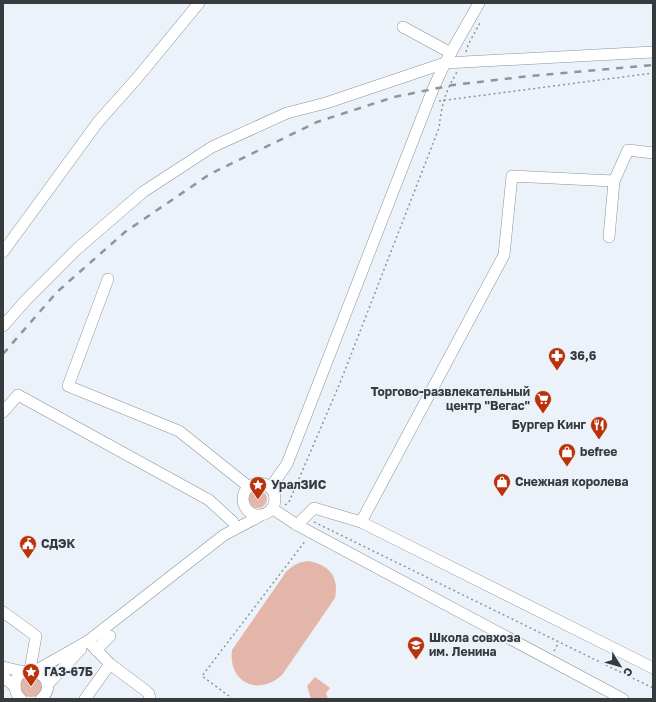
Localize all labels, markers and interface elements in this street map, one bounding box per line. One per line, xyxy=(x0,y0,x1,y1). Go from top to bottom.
pharmacy icon: 36,6 xyxy=(547,346,567,371)
place label: 36,6 xyxy=(570,348,597,363)
place label: Торгово-развлекательный центр "Вегас" xyxy=(371,384,530,413)
supermarket icon: Торгово-развлекательный центр "Вегас" xyxy=(533,389,553,414)
restaurant icon: Бургер Кинг xyxy=(589,415,609,440)
place label: Бургер Кинг xyxy=(512,417,586,432)
shop icon: befree xyxy=(557,442,577,467)
place label: befree xyxy=(580,444,617,459)
shop icon: Снежная королева xyxy=(492,472,512,497)
place label: Снежная королева xyxy=(515,474,628,489)
place icon: УралЗИС xyxy=(248,475,268,500)
place label: УралЗИС xyxy=(271,477,327,492)
public building icon: СДЭК xyxy=(18,534,38,559)
place label: СДЭК xyxy=(41,536,76,551)
place label: Школа совхоза им. Ленина xyxy=(429,630,520,659)
school or university icon: Школа совхоза им. Ленина xyxy=(406,635,426,660)
north arrow xyxy=(600,646,640,686)
place icon: ГАЗ-67Б xyxy=(21,662,41,687)
place label: ГАЗ-67Б xyxy=(44,664,93,679)
text: С xyxy=(621,665,636,680)

